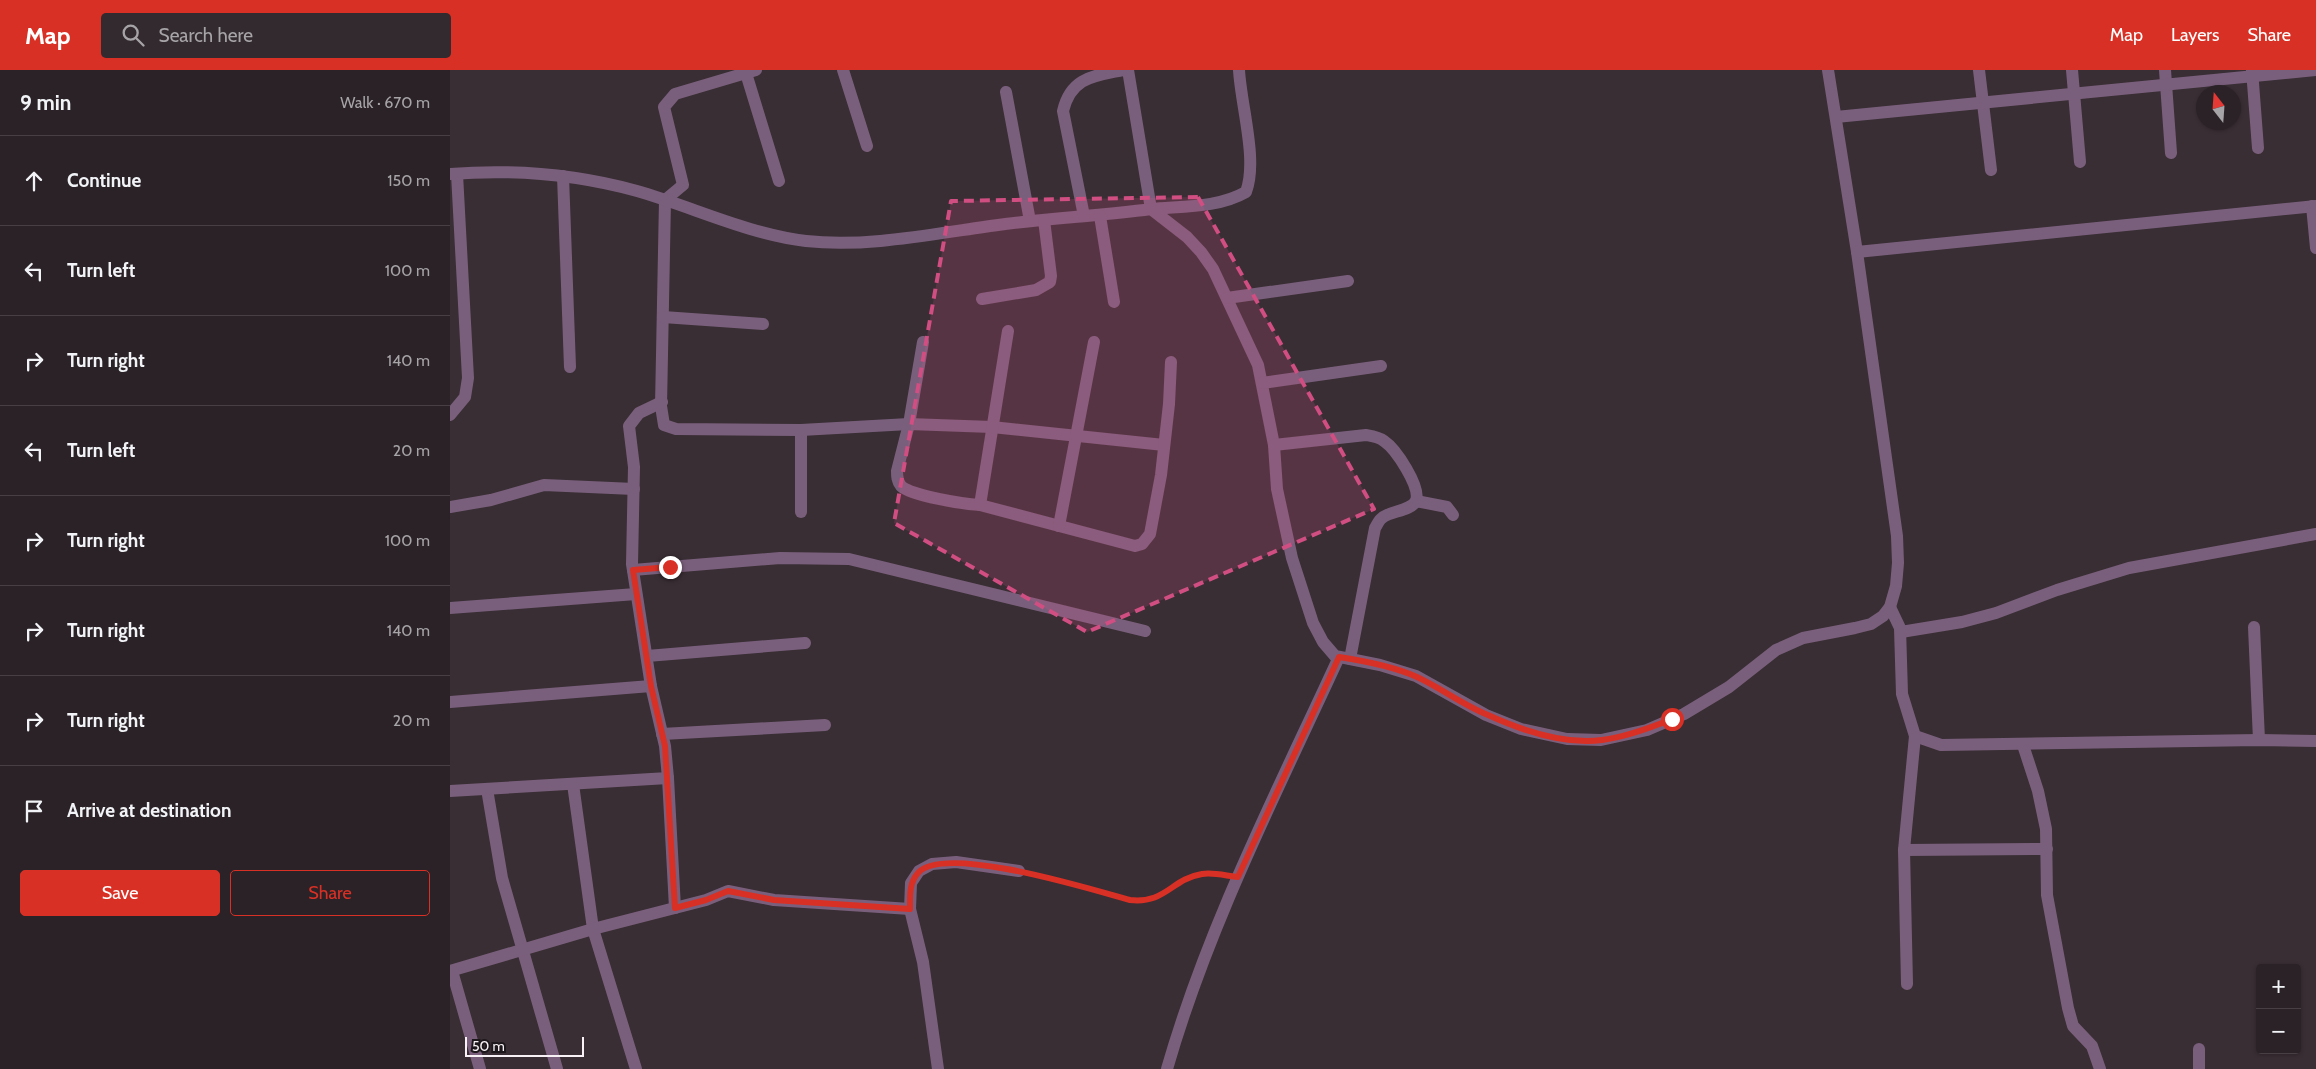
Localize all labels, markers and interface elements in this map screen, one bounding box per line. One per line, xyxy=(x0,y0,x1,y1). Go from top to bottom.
search box xyxy=(101,13,451,58)
text: Map xyxy=(25,21,71,50)
icon: search xyxy=(119,21,147,49)
text: Search here xyxy=(159,24,253,47)
text: Map xyxy=(2110,24,2143,46)
text: Layers xyxy=(2171,24,2220,46)
text: Share xyxy=(2248,24,2291,46)
north arrow xyxy=(2196,85,2241,130)
text: 9 min xyxy=(20,90,71,115)
text: Walk · 670 m xyxy=(340,93,430,112)
icon: ahead xyxy=(20,167,48,195)
text: Continue xyxy=(67,169,141,192)
text: 150 m xyxy=(387,171,430,190)
icon: left xyxy=(20,257,48,285)
text: Turn left xyxy=(67,259,135,282)
text: 100 m xyxy=(385,261,430,280)
icon: right xyxy=(20,347,48,375)
text: Turn right xyxy=(67,349,145,372)
text: 140 m xyxy=(387,351,430,370)
icon: left xyxy=(20,437,48,465)
text: Turn left xyxy=(67,439,135,462)
text: 20 m xyxy=(393,441,430,460)
icon: right xyxy=(20,527,48,555)
text: Turn right xyxy=(67,529,145,552)
text: 100 m xyxy=(385,531,430,550)
route end xyxy=(659,556,682,579)
icon: right xyxy=(20,617,48,645)
text: Turn right xyxy=(67,619,145,642)
text: 140 m xyxy=(387,621,430,640)
icon: right xyxy=(20,707,48,735)
route start xyxy=(1661,708,1684,731)
text: Turn right xyxy=(67,709,145,732)
text: 20 m xyxy=(393,711,430,730)
icon: arrive xyxy=(20,797,48,825)
text: Arrive at destination xyxy=(67,799,231,822)
button: Save xyxy=(20,870,220,916)
button: Share xyxy=(230,870,430,916)
map controls xyxy=(2256,964,2301,1054)
button: + xyxy=(2256,964,2301,1009)
button: − xyxy=(2256,1009,2301,1054)
scale bar xyxy=(465,1034,584,1057)
text: 50 m xyxy=(472,1037,505,1055)

